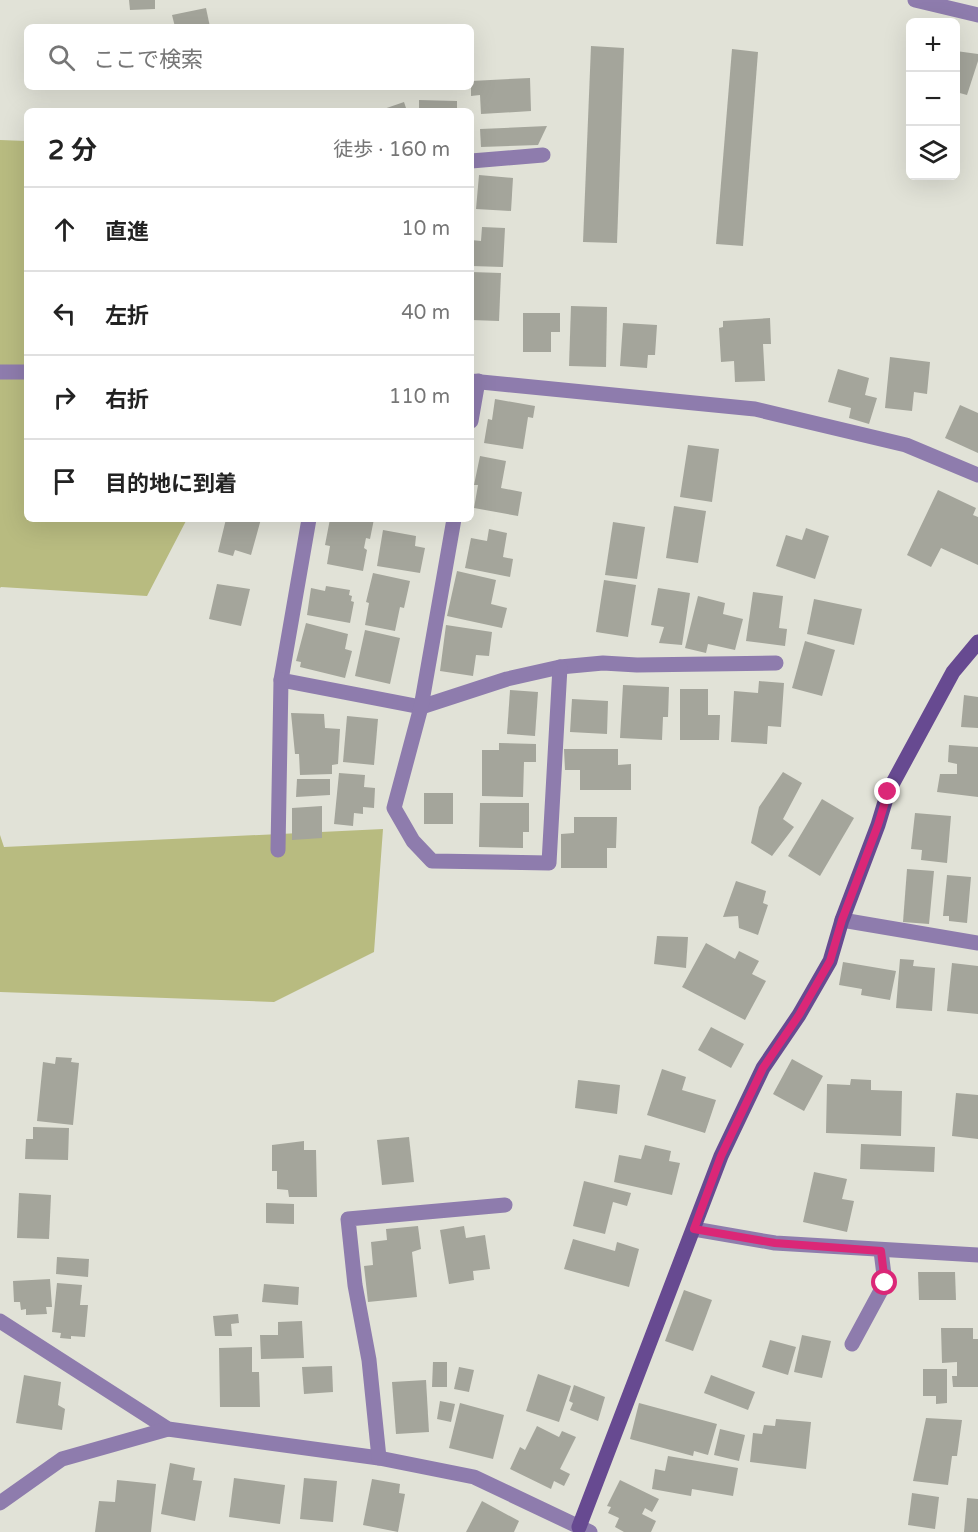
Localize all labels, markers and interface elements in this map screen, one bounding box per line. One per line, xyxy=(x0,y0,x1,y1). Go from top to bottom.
map controls xyxy=(906,18,960,180)
button: + xyxy=(906,18,960,72)
search box xyxy=(24,24,474,90)
icon: search xyxy=(45,41,78,74)
text: ここで検索 xyxy=(93,47,203,73)
button: − xyxy=(906,72,960,126)
button: layers xyxy=(906,126,960,180)
text: 2 分 xyxy=(48,135,97,166)
text: 徒歩 · 160 m xyxy=(333,138,450,162)
icon: ahead xyxy=(48,213,81,246)
text: 10 m xyxy=(401,217,450,241)
text: 直進 xyxy=(105,219,149,245)
icon: left xyxy=(48,297,81,330)
text: 40 m xyxy=(401,301,450,325)
text: 左折 xyxy=(105,303,149,329)
icon: right xyxy=(48,381,81,414)
text: 110 m xyxy=(389,385,450,409)
text: 右折 xyxy=(105,387,149,413)
icon: arrive xyxy=(48,465,81,498)
text: 目的地に到着 xyxy=(105,471,237,497)
route end xyxy=(874,778,900,804)
route start xyxy=(871,1269,897,1295)

